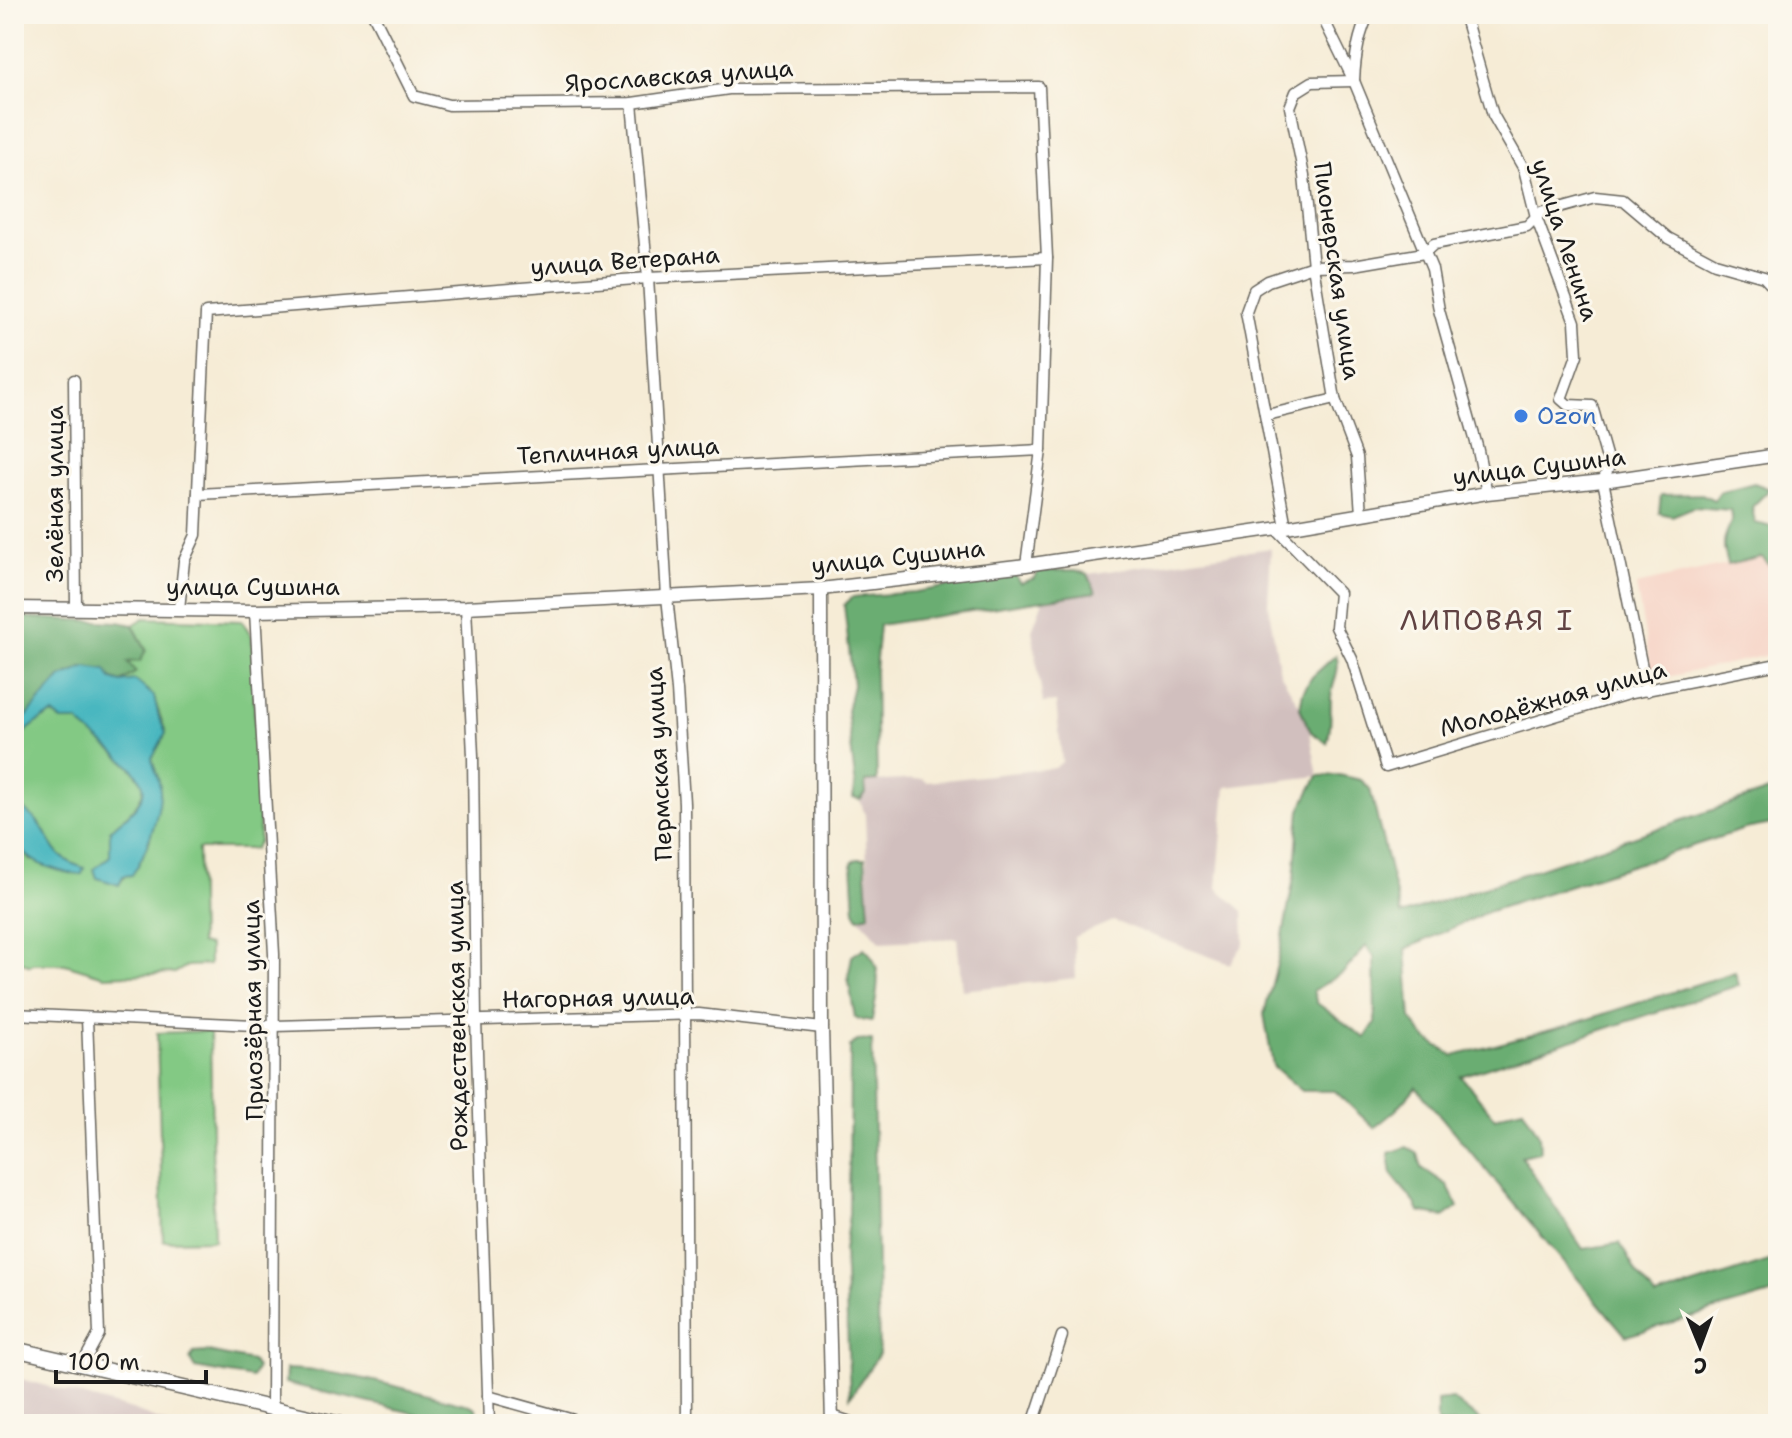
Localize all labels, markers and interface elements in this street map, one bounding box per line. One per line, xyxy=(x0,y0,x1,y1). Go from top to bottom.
street label: Ярославская улица xyxy=(564,52,794,100)
street label: улица Ленина xyxy=(1524,155,1606,325)
street label: Пионерская улица xyxy=(1306,160,1368,382)
street label: улица Ветерана xyxy=(529,238,721,284)
place label: Ozon xyxy=(1537,400,1597,432)
street label: Зелёная улица xyxy=(39,405,71,583)
marker: Ozon xyxy=(1512,407,1530,425)
street label: Тепличная улица xyxy=(516,430,720,472)
street label: улица Сушина xyxy=(1451,441,1627,493)
street label: улица Сушина xyxy=(810,532,986,582)
street label: улица Сушина xyxy=(166,571,340,603)
district label: ЛИПОВАЯ I xyxy=(1400,601,1574,639)
street label: Молодёжная улица xyxy=(1436,653,1670,745)
street label: Пермская улица xyxy=(638,666,680,862)
street label: Рождественская улица xyxy=(439,880,475,1152)
street label: Приозёрная улица xyxy=(235,899,271,1121)
street label: Нагорная улица xyxy=(502,980,695,1016)
north arrow xyxy=(1660,1306,1740,1386)
scale bar xyxy=(56,1334,206,1384)
text: 100 m xyxy=(68,1346,140,1378)
text: С xyxy=(1693,1351,1707,1380)

